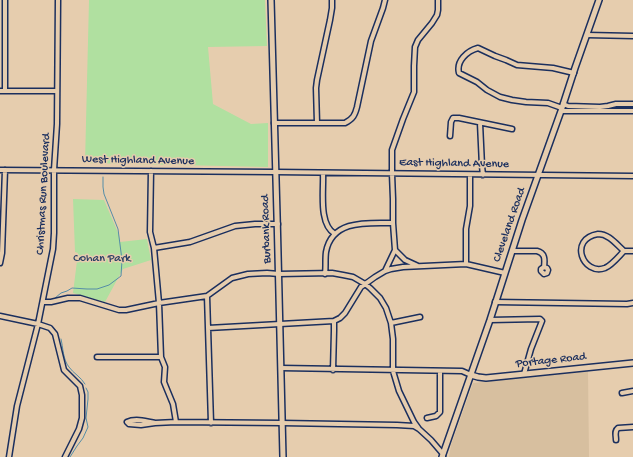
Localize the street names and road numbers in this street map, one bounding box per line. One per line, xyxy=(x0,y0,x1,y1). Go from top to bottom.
street label: Christmas Run Boulevard xyxy=(34,133,54,255)
street label: West Highland Avenue xyxy=(82,153,194,169)
street label: East Highland Avenue xyxy=(399,156,509,172)
street label: Cleveland Road xyxy=(491,186,529,264)
street label: Burbank Road xyxy=(259,194,275,264)
street label: Portage Road xyxy=(515,350,587,372)

